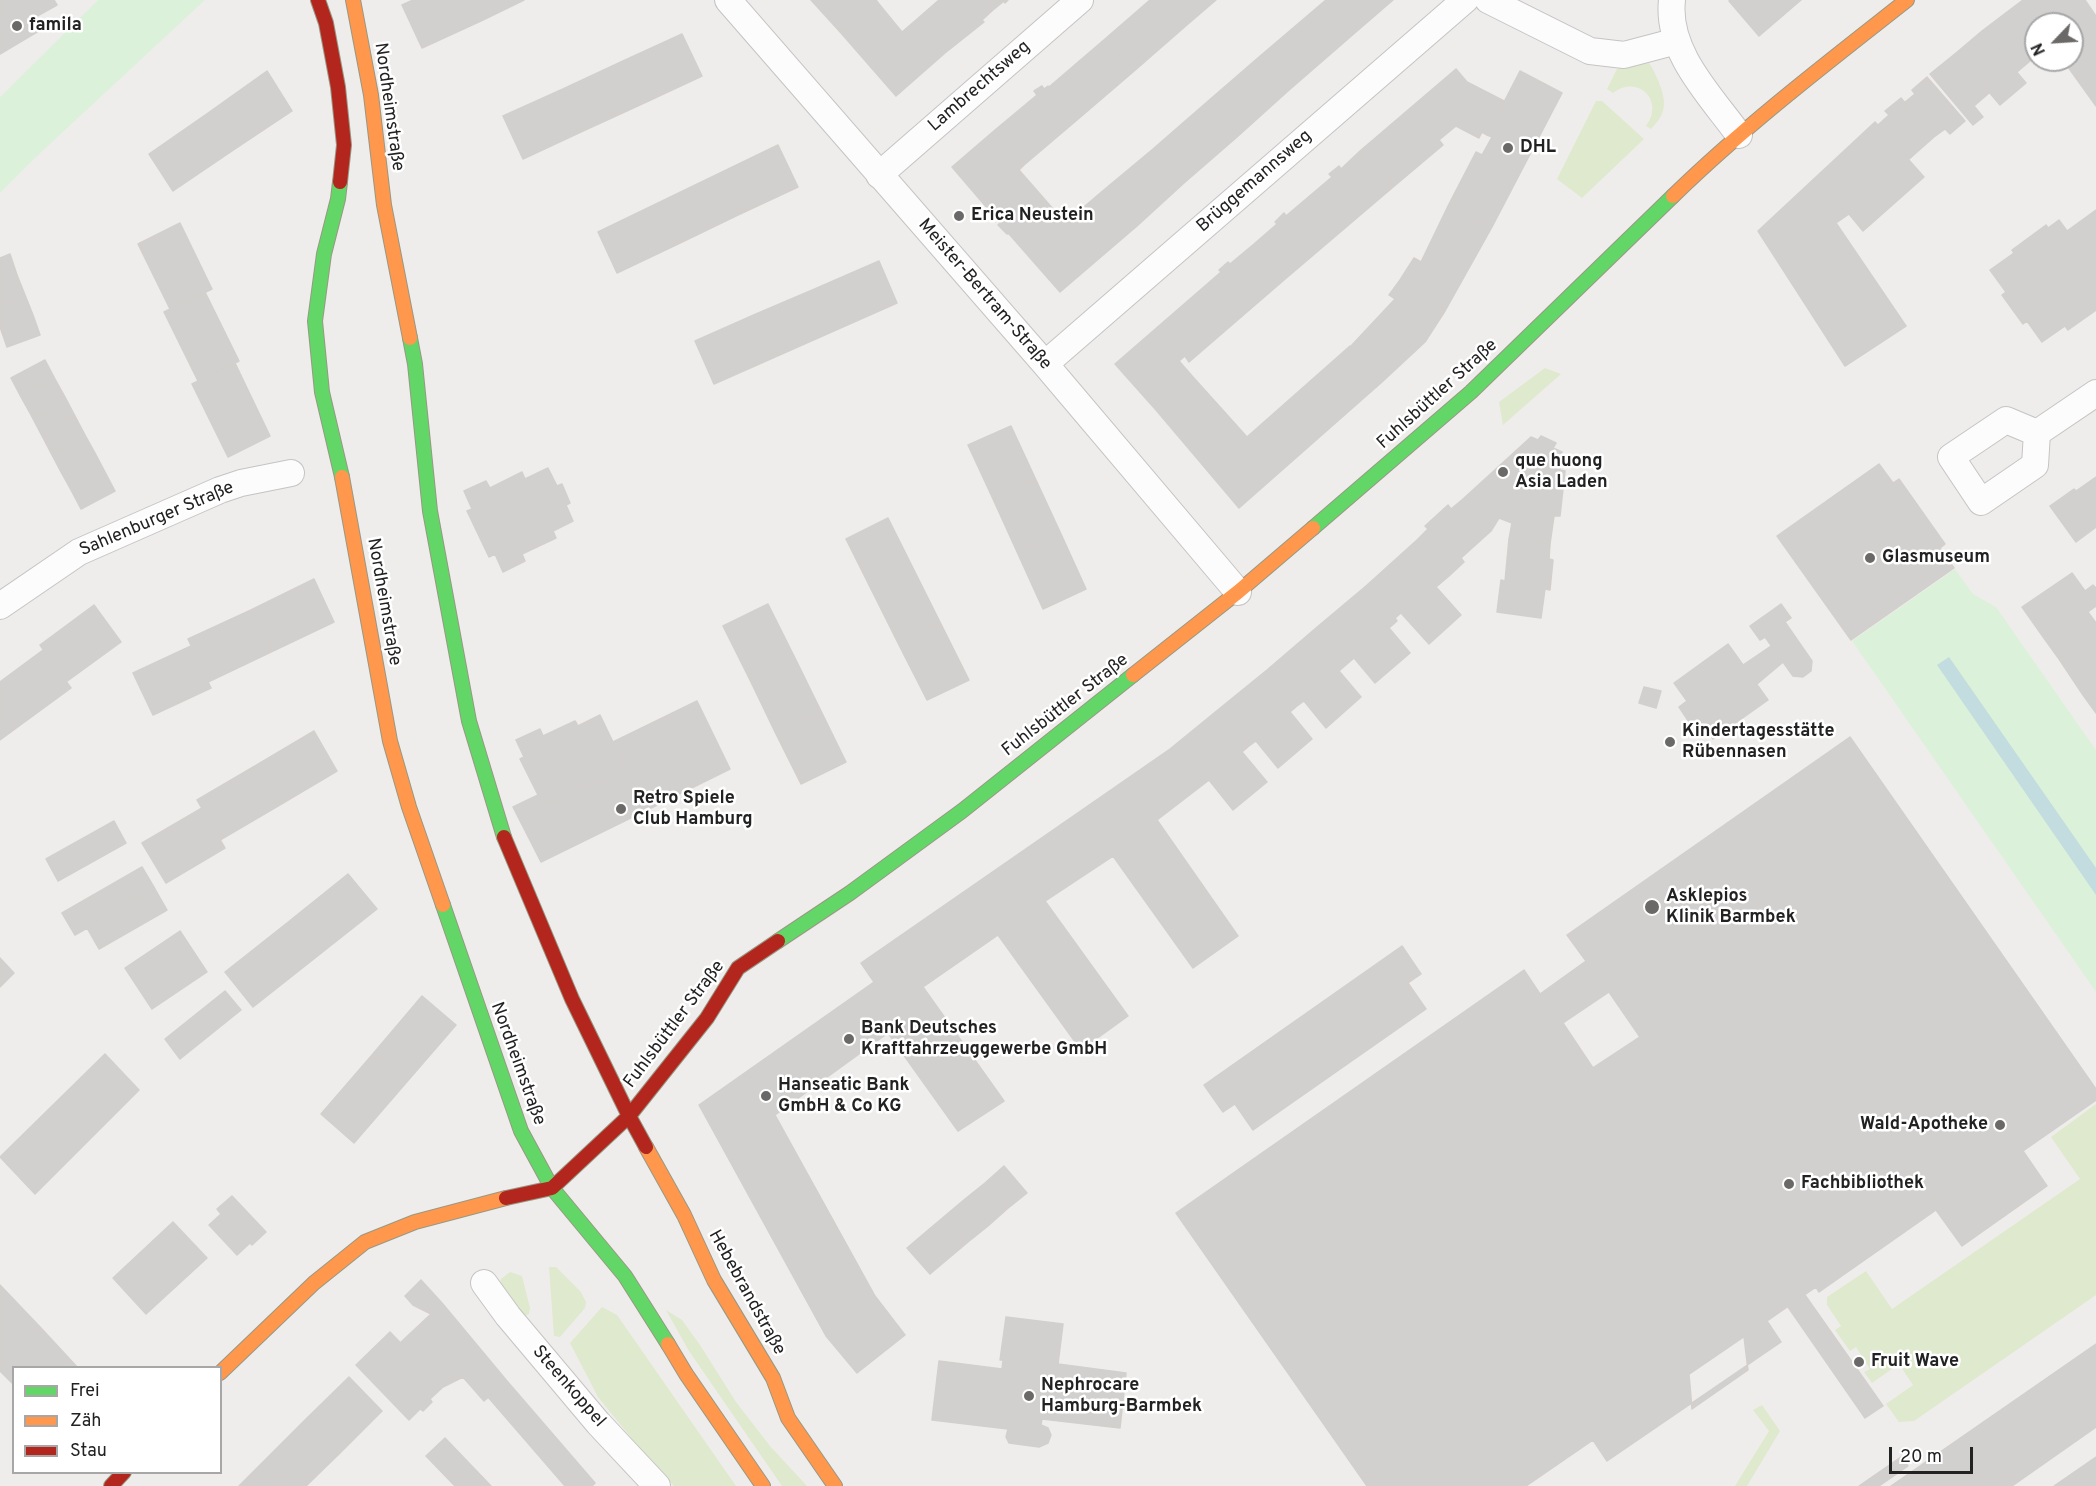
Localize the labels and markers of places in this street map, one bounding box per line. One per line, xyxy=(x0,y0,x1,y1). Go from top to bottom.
place label: famila xyxy=(29,15,82,37)
marker: famila xyxy=(10,19,24,33)
place label: DHL xyxy=(1520,137,1556,159)
marker: DHL xyxy=(1501,141,1515,155)
place label: Erica Neustein xyxy=(971,205,1094,227)
marker: Erica Neustein xyxy=(952,209,966,223)
place label: que huong Asia Laden xyxy=(1515,451,1608,494)
marker: que huong Asia Laden xyxy=(1496,465,1510,479)
place label: Glasmuseum xyxy=(1882,547,1990,569)
marker: Glasmuseum xyxy=(1863,551,1877,565)
place label: Kindertagesstätte Rübennasen xyxy=(1682,721,1834,764)
marker: Kindertagesstätte Rübennasen xyxy=(1663,735,1677,749)
place label: Retro Spiele Club Hamburg xyxy=(633,788,753,830)
marker: Retro Spiele Club Hamburg xyxy=(614,802,628,816)
place label: Asklepios Klinik Barmbek xyxy=(1666,886,1796,928)
marker: Asklepios Klinik Barmbek xyxy=(1643,898,1661,916)
place label: Bank Deutsches Kraftfahrzeuggewerbe GmbH xyxy=(861,1018,1107,1060)
marker: Bank Deutsches Kraftfahrzeuggewerbe GmbH xyxy=(842,1032,856,1046)
place label: Hanseatic Bank GmbH & Co KG xyxy=(778,1075,910,1118)
marker: Hanseatic Bank GmbH & Co KG xyxy=(759,1089,773,1103)
place label: Wald-Apotheke xyxy=(1860,1114,1988,1136)
marker: Wald-Apotheke xyxy=(1993,1118,2007,1132)
place label: Fachbibliothek xyxy=(1801,1173,1924,1195)
marker: Fachbibliothek xyxy=(1782,1177,1796,1191)
place label: Fruit Wave xyxy=(1871,1351,1959,1373)
marker: Fruit Wave xyxy=(1852,1355,1866,1369)
place label: Nephrocare Hamburg-Barmbek xyxy=(1041,1375,1202,1418)
marker: Nephrocare Hamburg-Barmbek xyxy=(1022,1389,1036,1403)

